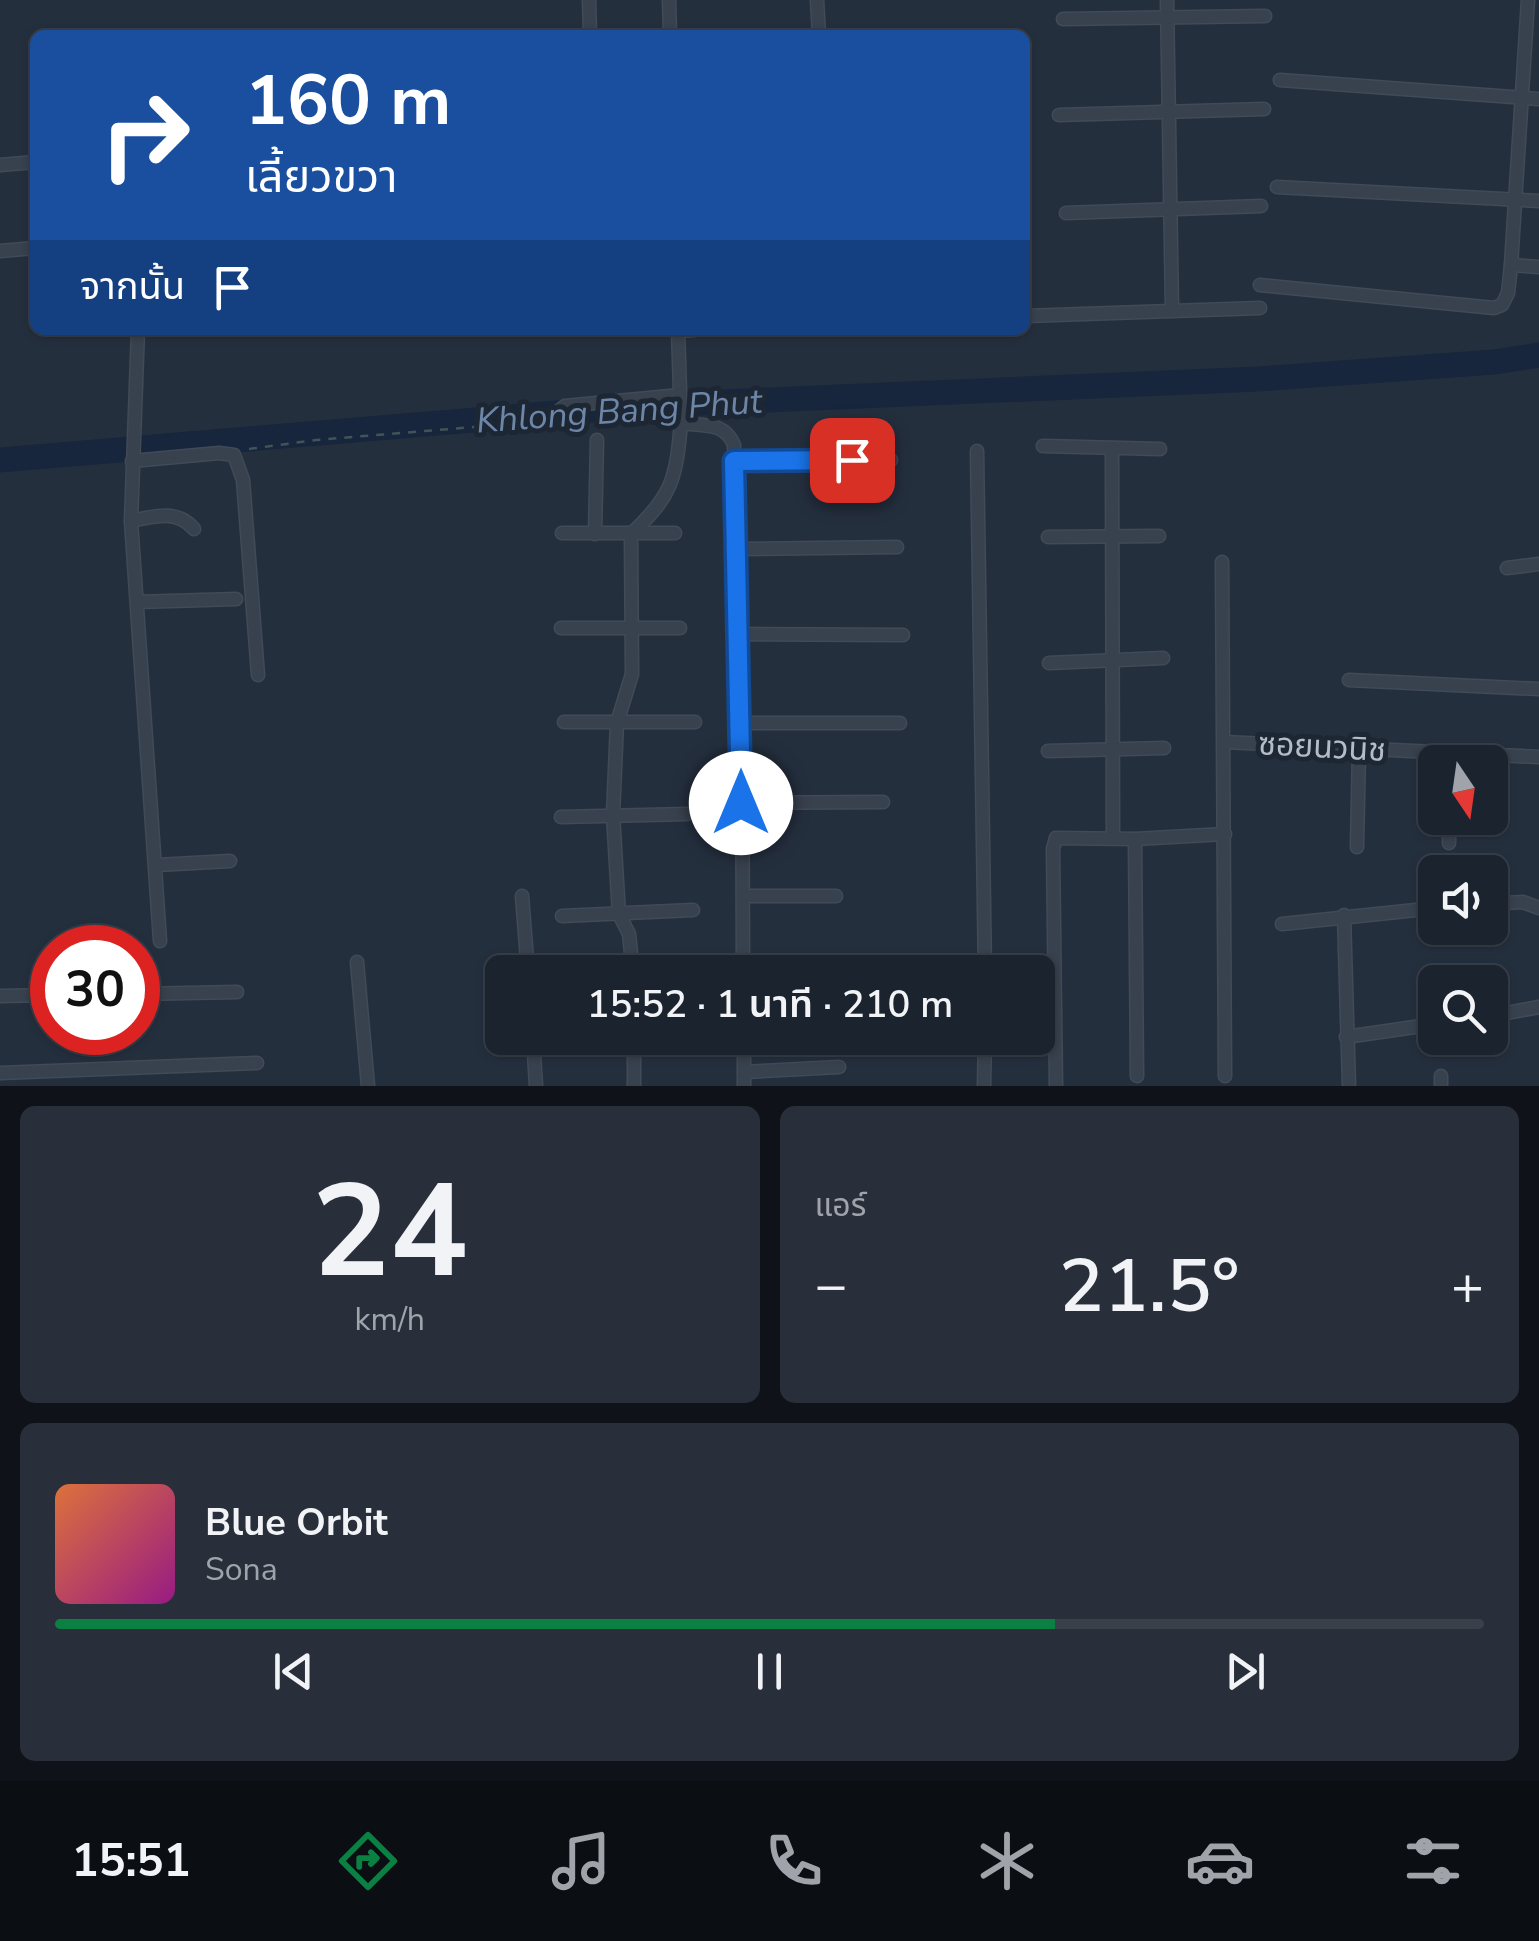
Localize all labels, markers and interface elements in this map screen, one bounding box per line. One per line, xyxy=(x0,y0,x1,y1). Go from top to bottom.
text: 160 m xyxy=(245,53,451,149)
icon: right xyxy=(80,70,210,200)
text: เลี้ยวขวา xyxy=(245,147,397,208)
icon: arrive xyxy=(205,260,260,315)
text: จากนั้น xyxy=(80,261,185,312)
water label: Khlong Bang Phut xyxy=(475,377,765,444)
pin xyxy=(810,418,895,503)
icon: arrive xyxy=(825,433,880,488)
street label: ซอยนวนิช xyxy=(1257,722,1387,772)
north arrow xyxy=(1418,745,1508,835)
map controls xyxy=(1418,745,1508,1055)
position arrow xyxy=(689,751,793,855)
button: sound xyxy=(1418,855,1508,945)
speed limit sign: 30 xyxy=(30,925,160,1055)
button: search xyxy=(1418,965,1508,1055)
text: 15:52 · 1 นาที · 210 m xyxy=(587,979,953,1030)
text: 24 xyxy=(312,1144,468,1321)
text: แอร์ xyxy=(815,1184,866,1227)
text: 21.5° xyxy=(1059,1235,1240,1337)
text: − xyxy=(815,1248,848,1323)
text: + xyxy=(1451,1248,1484,1323)
text: km/h xyxy=(354,1298,425,1341)
text: Blue Orbit xyxy=(205,1497,388,1548)
text: Sona xyxy=(205,1548,278,1591)
icon: previous xyxy=(266,1644,321,1699)
icon: pause xyxy=(742,1644,797,1699)
icon: next xyxy=(1218,1644,1273,1699)
icon: directions xyxy=(333,1826,403,1896)
icon: music xyxy=(546,1826,616,1896)
icon: phone xyxy=(759,1826,829,1896)
icon: climate xyxy=(972,1826,1042,1896)
icon: car xyxy=(1185,1826,1255,1896)
icon: filters xyxy=(1398,1826,1468,1896)
text: 15:51 xyxy=(71,1831,191,1892)

